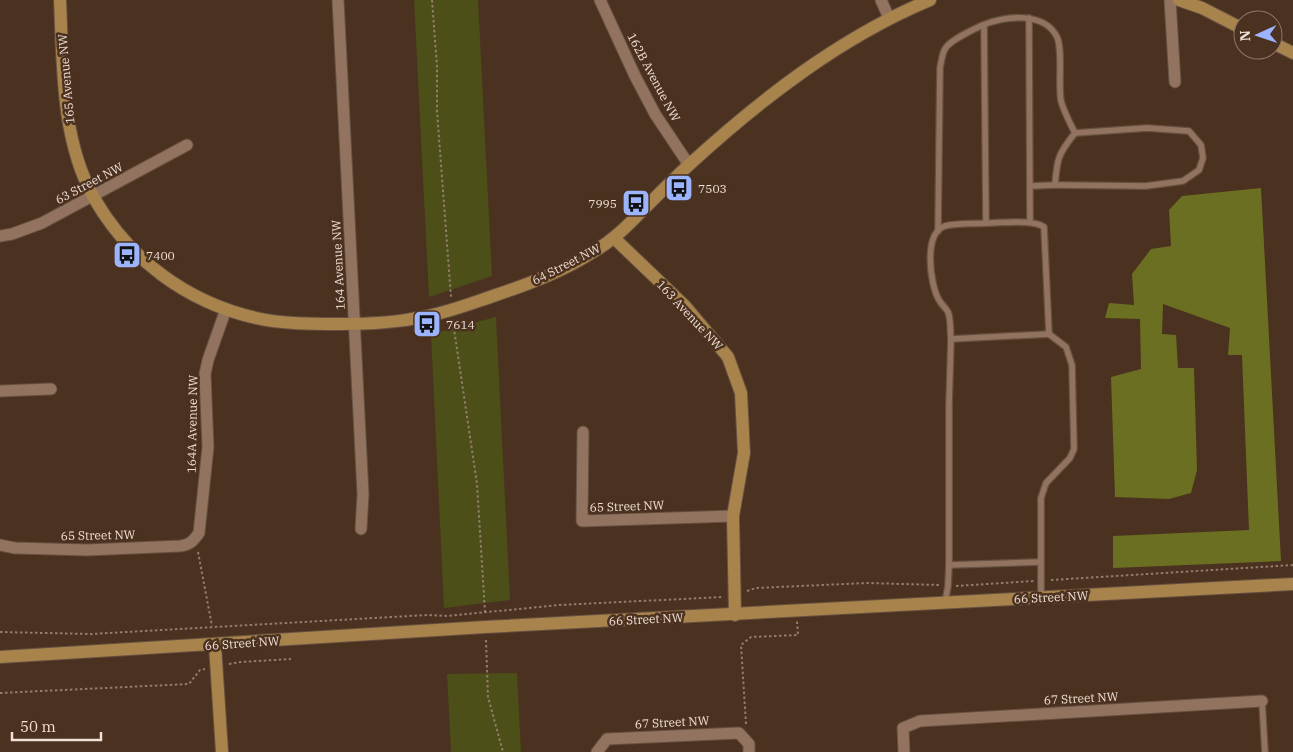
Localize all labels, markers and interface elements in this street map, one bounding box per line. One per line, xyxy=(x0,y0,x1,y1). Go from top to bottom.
north arrow xyxy=(1233,10,1283,60)
street label: 162B Avenue NW xyxy=(624,30,684,124)
text: N xyxy=(1236,30,1254,42)
street label: 165 Avenue NW xyxy=(55,33,77,125)
street label: 63 Street NW xyxy=(53,159,126,207)
bus stop icon: 7503 xyxy=(664,173,694,203)
place label: 7503 xyxy=(698,181,727,196)
bus stop icon: 7995 xyxy=(621,188,651,218)
place label: 7995 xyxy=(588,196,617,211)
street label: 164 Avenue NW xyxy=(328,219,348,310)
bus stop icon: 7400 xyxy=(112,240,142,270)
street label: 64 Street NW xyxy=(529,240,603,288)
place label: 7400 xyxy=(146,248,175,263)
street label: 163 Avenue NW xyxy=(654,277,727,353)
bus stop icon: 7614 xyxy=(412,309,442,339)
place label: 7614 xyxy=(446,317,475,332)
street label: 164A Avenue NW xyxy=(184,374,200,473)
street label: 65 Street NW xyxy=(589,497,665,515)
street label: 65 Street NW xyxy=(61,527,136,543)
street label: 66 Street NW xyxy=(1013,588,1089,606)
street label: 66 Street NW xyxy=(608,610,684,628)
street label: 66 Street NW xyxy=(204,633,280,653)
street label: 67 Street NW xyxy=(1043,689,1119,707)
scale bar xyxy=(12,710,101,742)
street label: 67 Street NW xyxy=(634,713,710,731)
text: 50 m xyxy=(20,717,56,736)

